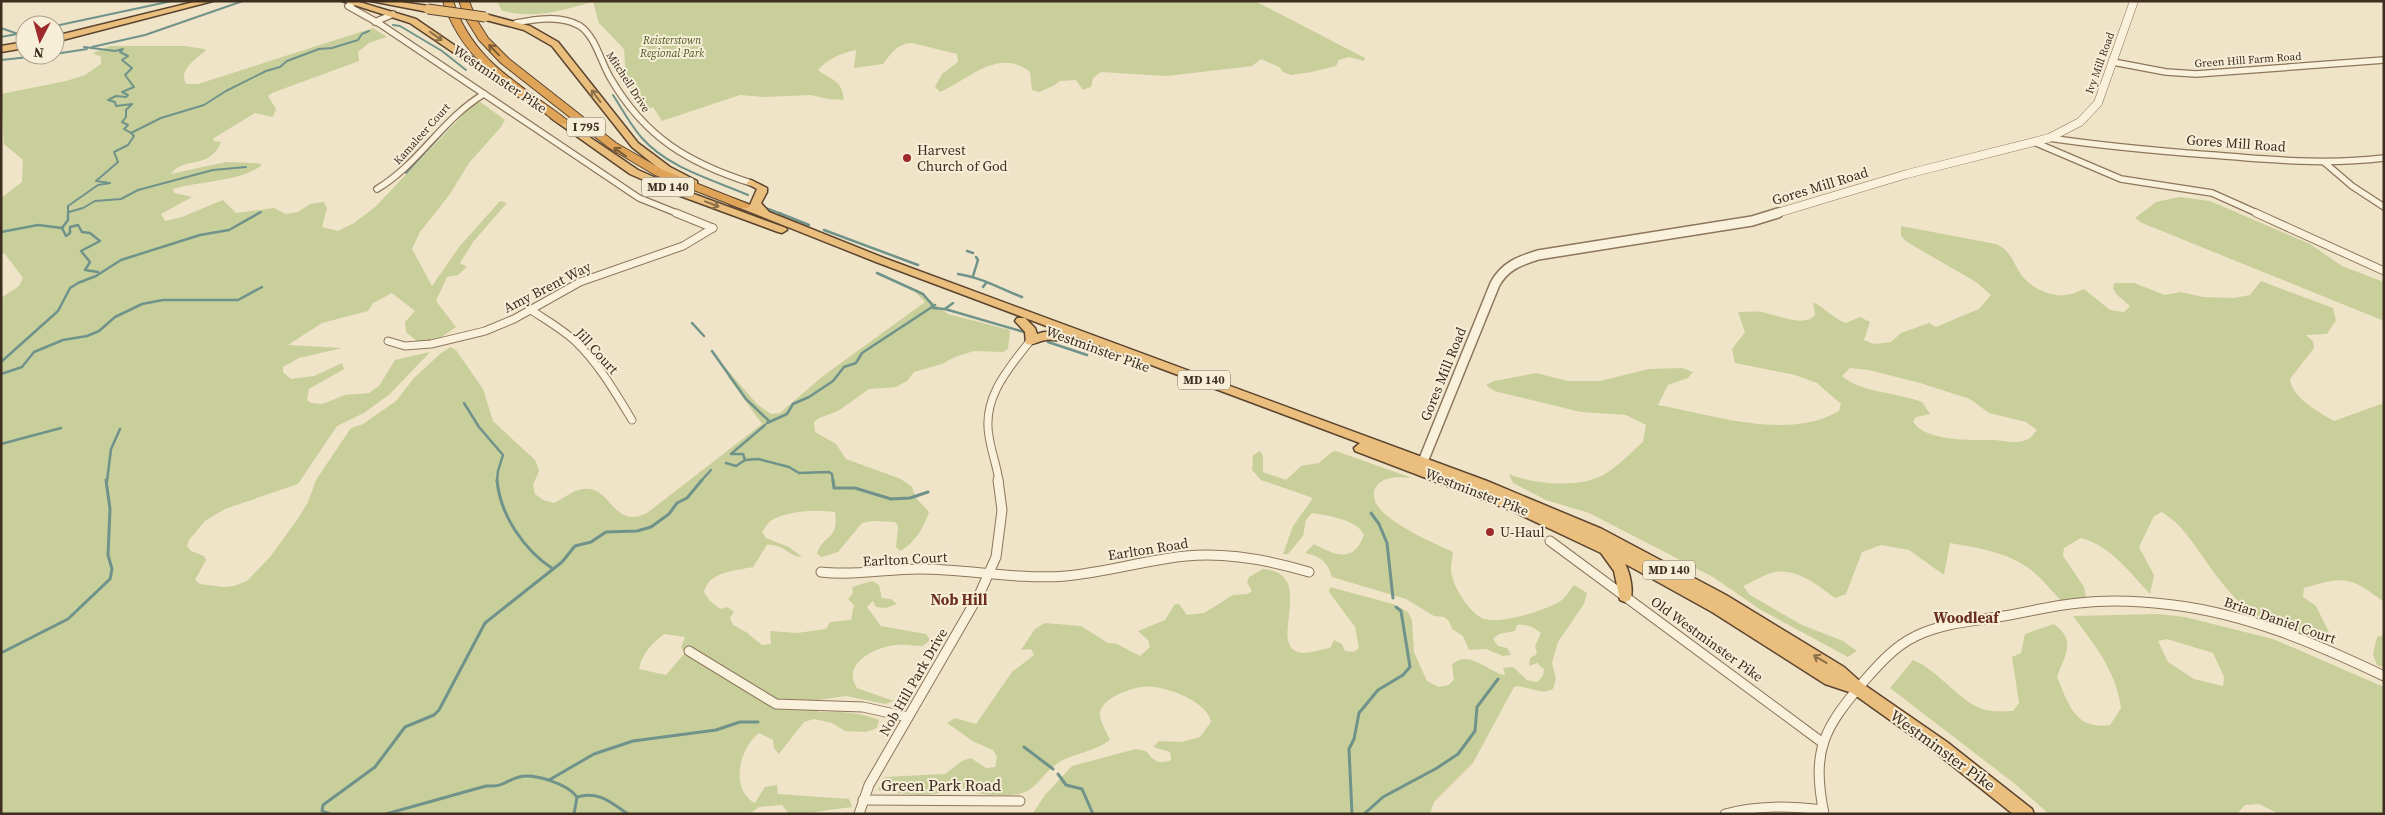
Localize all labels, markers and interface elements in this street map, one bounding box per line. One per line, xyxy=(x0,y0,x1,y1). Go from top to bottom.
north arrow xyxy=(15,15,65,65)
street label: Ivy Mill Road xyxy=(2082,29,2118,96)
one-way arrow xyxy=(429,31,443,41)
park label: Reisterstown Regional Park xyxy=(639,33,705,61)
street label: Westminster Pike xyxy=(449,40,551,118)
text: N xyxy=(33,42,45,63)
one-way arrow xyxy=(487,44,500,56)
street label: Mitchell Drive xyxy=(603,49,654,116)
street label: Green Hill Farm Road xyxy=(2194,49,2303,71)
one-way arrow xyxy=(591,89,601,103)
street label: Kamaleer Court xyxy=(390,100,454,168)
road number: I 795 xyxy=(567,118,605,136)
street label: Gores Mill Road xyxy=(2186,130,2286,156)
place label: Harvest Church of God xyxy=(917,140,1008,176)
one-way arrow xyxy=(614,146,627,157)
marker: Harvest Church of God xyxy=(901,152,913,164)
street label: Gores Mill Road xyxy=(1769,162,1871,210)
road number: MD 140 xyxy=(642,178,694,196)
one-way arrow xyxy=(704,200,719,209)
street label: Amy Brent Way xyxy=(500,256,595,318)
street label: Westminster Pike xyxy=(1043,321,1153,377)
street label: Jill Court xyxy=(570,323,624,379)
street label: Gores Mill Road xyxy=(1415,324,1471,424)
road number: MD 140 xyxy=(1178,370,1230,390)
street label: Westminster Pike xyxy=(1422,463,1532,521)
place label: U-Haul xyxy=(1500,522,1545,542)
marker: U-Haul xyxy=(1484,526,1496,538)
street label: Earlton Road xyxy=(1106,533,1190,565)
street label: Earlton Court xyxy=(862,547,948,571)
road number: MD 140 xyxy=(1643,560,1695,580)
district label: Nob Hill xyxy=(930,589,988,610)
street label: Old Westminster Pike xyxy=(1647,591,1767,687)
street label: Brian Daniel Court xyxy=(2221,591,2339,649)
district label: Woodleaf xyxy=(1933,607,2000,628)
street label: Nob Hill Park Drive xyxy=(874,624,952,740)
one-way arrow xyxy=(1813,654,1827,664)
street label: Westminster Pike xyxy=(1886,704,2000,796)
street label: Green Park Road xyxy=(881,774,1001,796)

